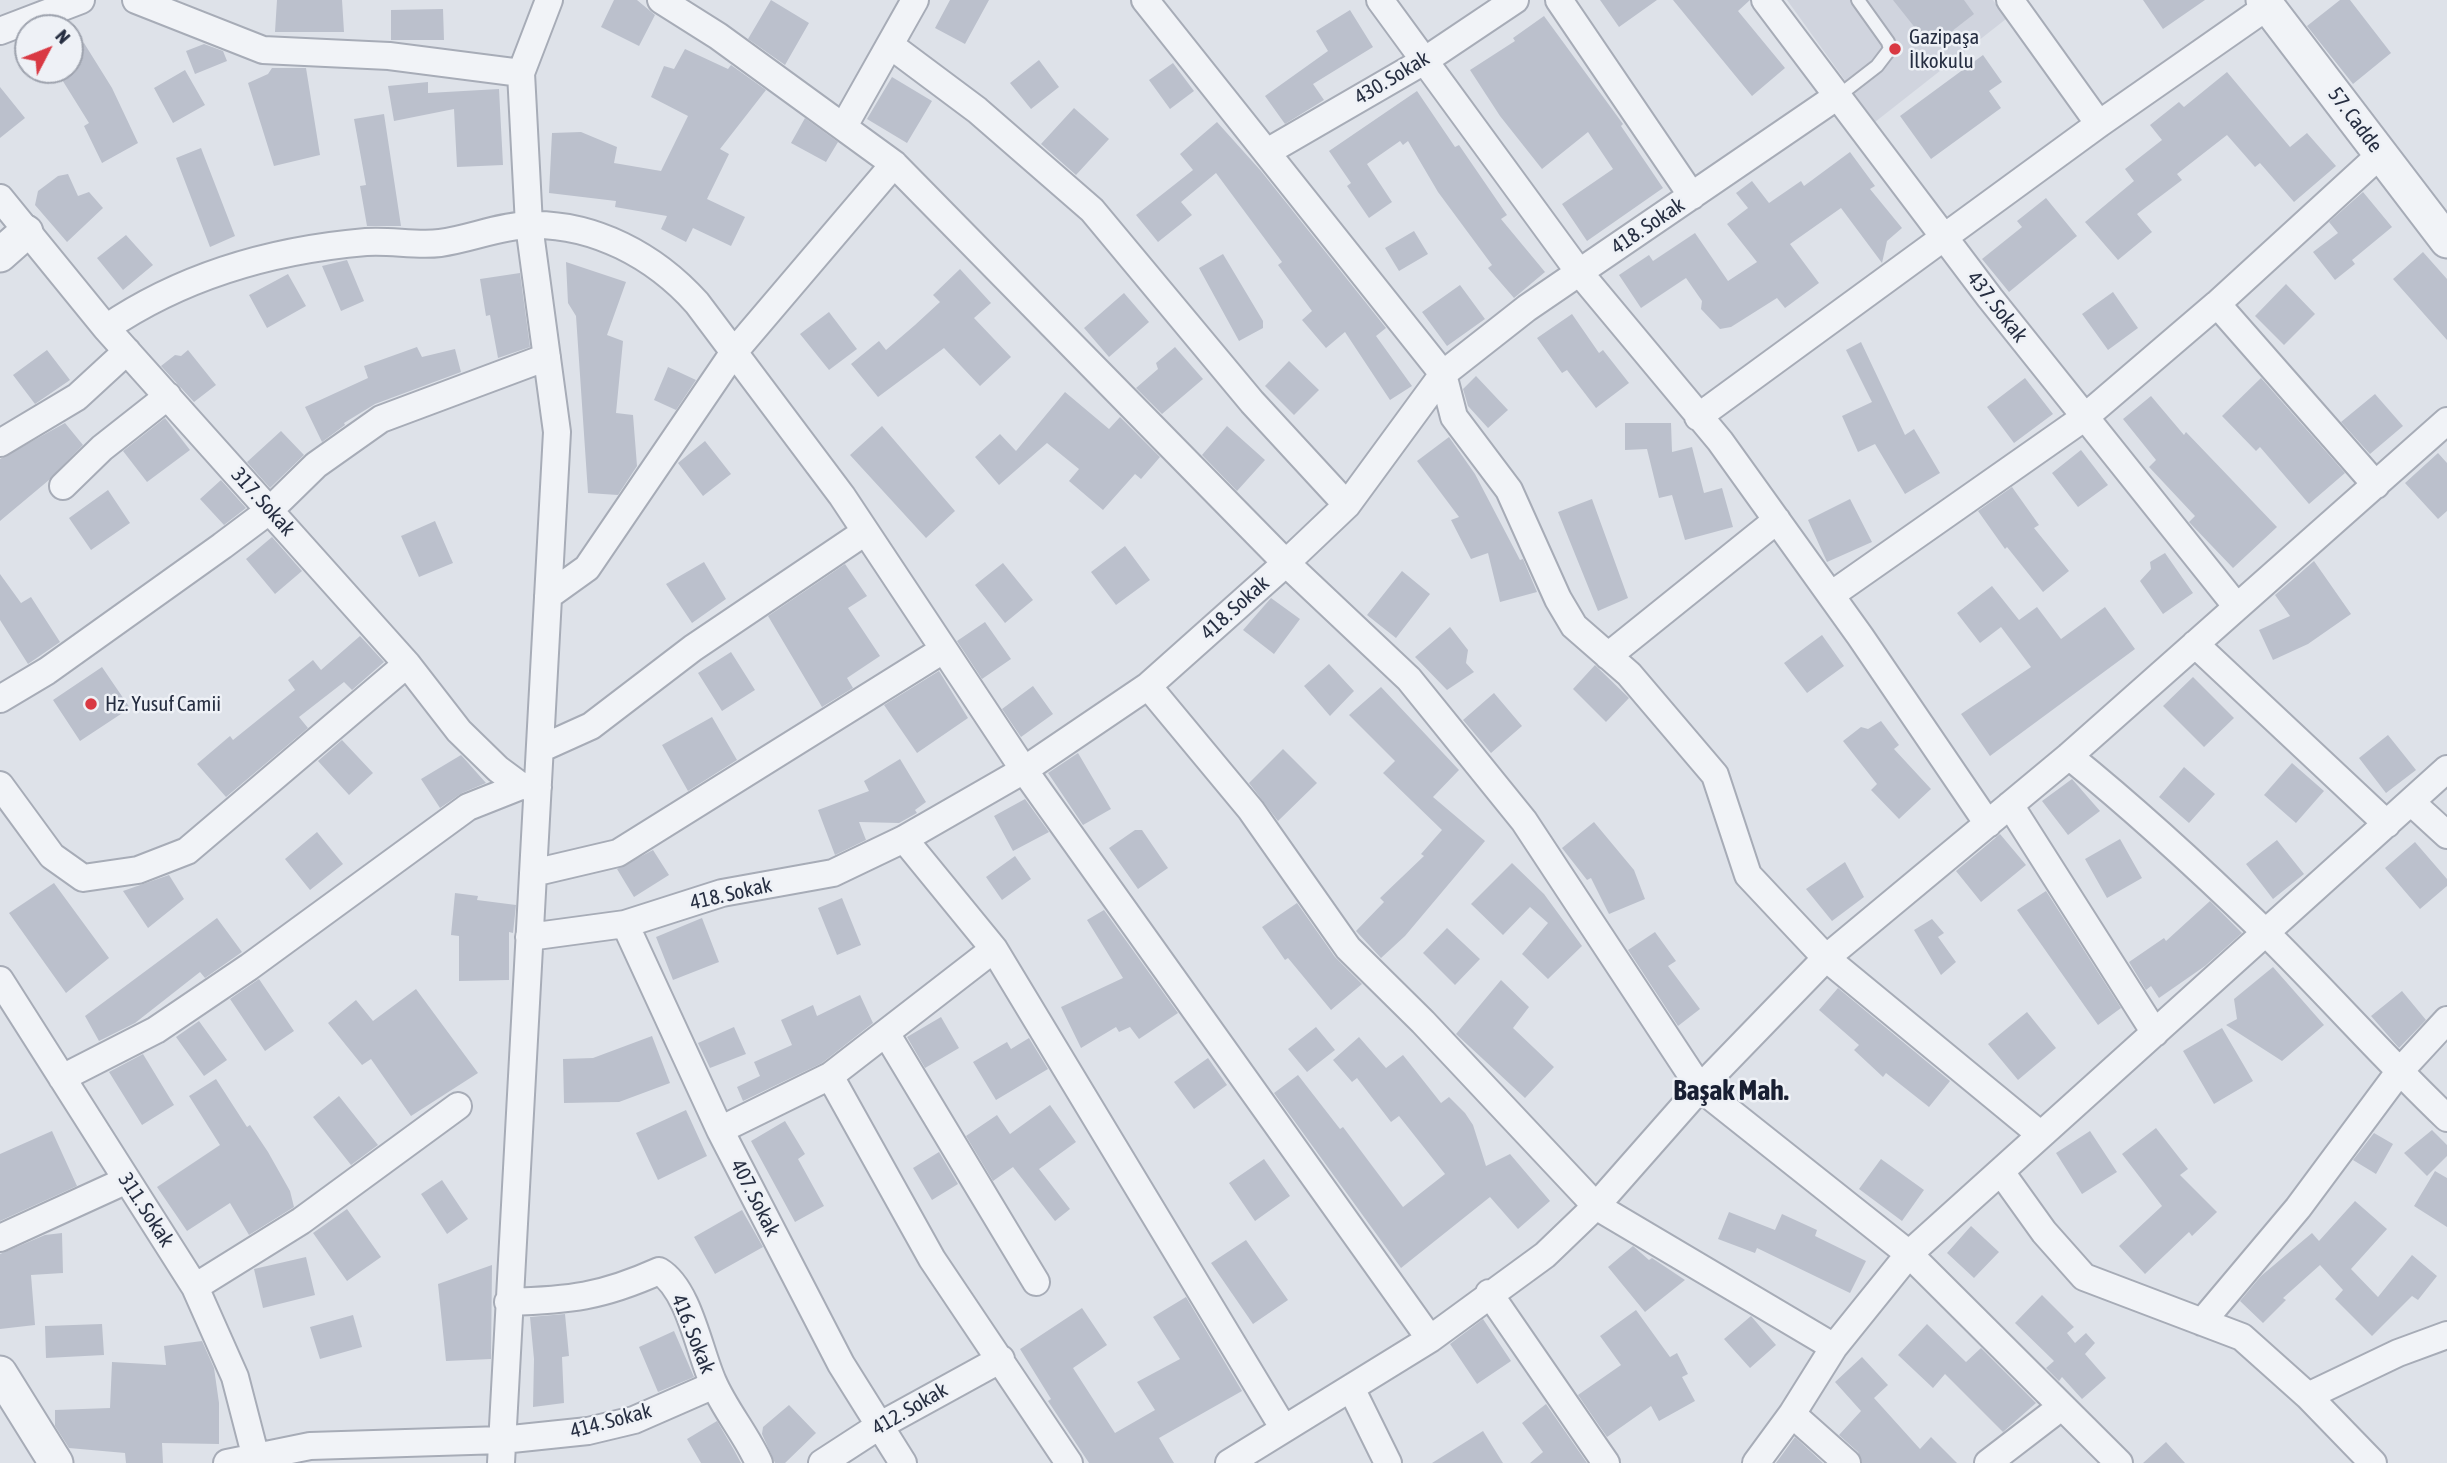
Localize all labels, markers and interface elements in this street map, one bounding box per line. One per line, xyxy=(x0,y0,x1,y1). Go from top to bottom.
north arrow xyxy=(14,14,84,84)
place label: Gazipaşa İlkokulu xyxy=(1909,24,1979,74)
text: N xyxy=(51,25,75,48)
marker: Gazipaşa İlkokulu xyxy=(1887,41,1903,57)
street label: 430. Sokak xyxy=(1350,46,1434,110)
street label: 57. Cadde xyxy=(2322,82,2388,158)
street label: 418. Sokak xyxy=(1606,192,1690,260)
street label: 437. Sokak xyxy=(1961,266,2033,348)
street label: 317. Sokak xyxy=(226,463,300,541)
street label: 418. Sokak xyxy=(1196,571,1274,645)
place label: Hz. Yusuf Camii xyxy=(105,691,221,717)
marker: Hz. Yusuf Camii xyxy=(83,696,99,712)
street label: 418. Sokak xyxy=(688,872,774,916)
district label: Başak Mah. xyxy=(1673,1074,1789,1108)
street label: 407. Sokak xyxy=(725,1155,785,1241)
street label: 311. Sokak xyxy=(113,1168,179,1252)
street label: 416. Sokak xyxy=(666,1291,720,1377)
street label: 412. Sokak xyxy=(868,1377,952,1441)
street label: 414. Sokak xyxy=(568,1398,654,1444)

